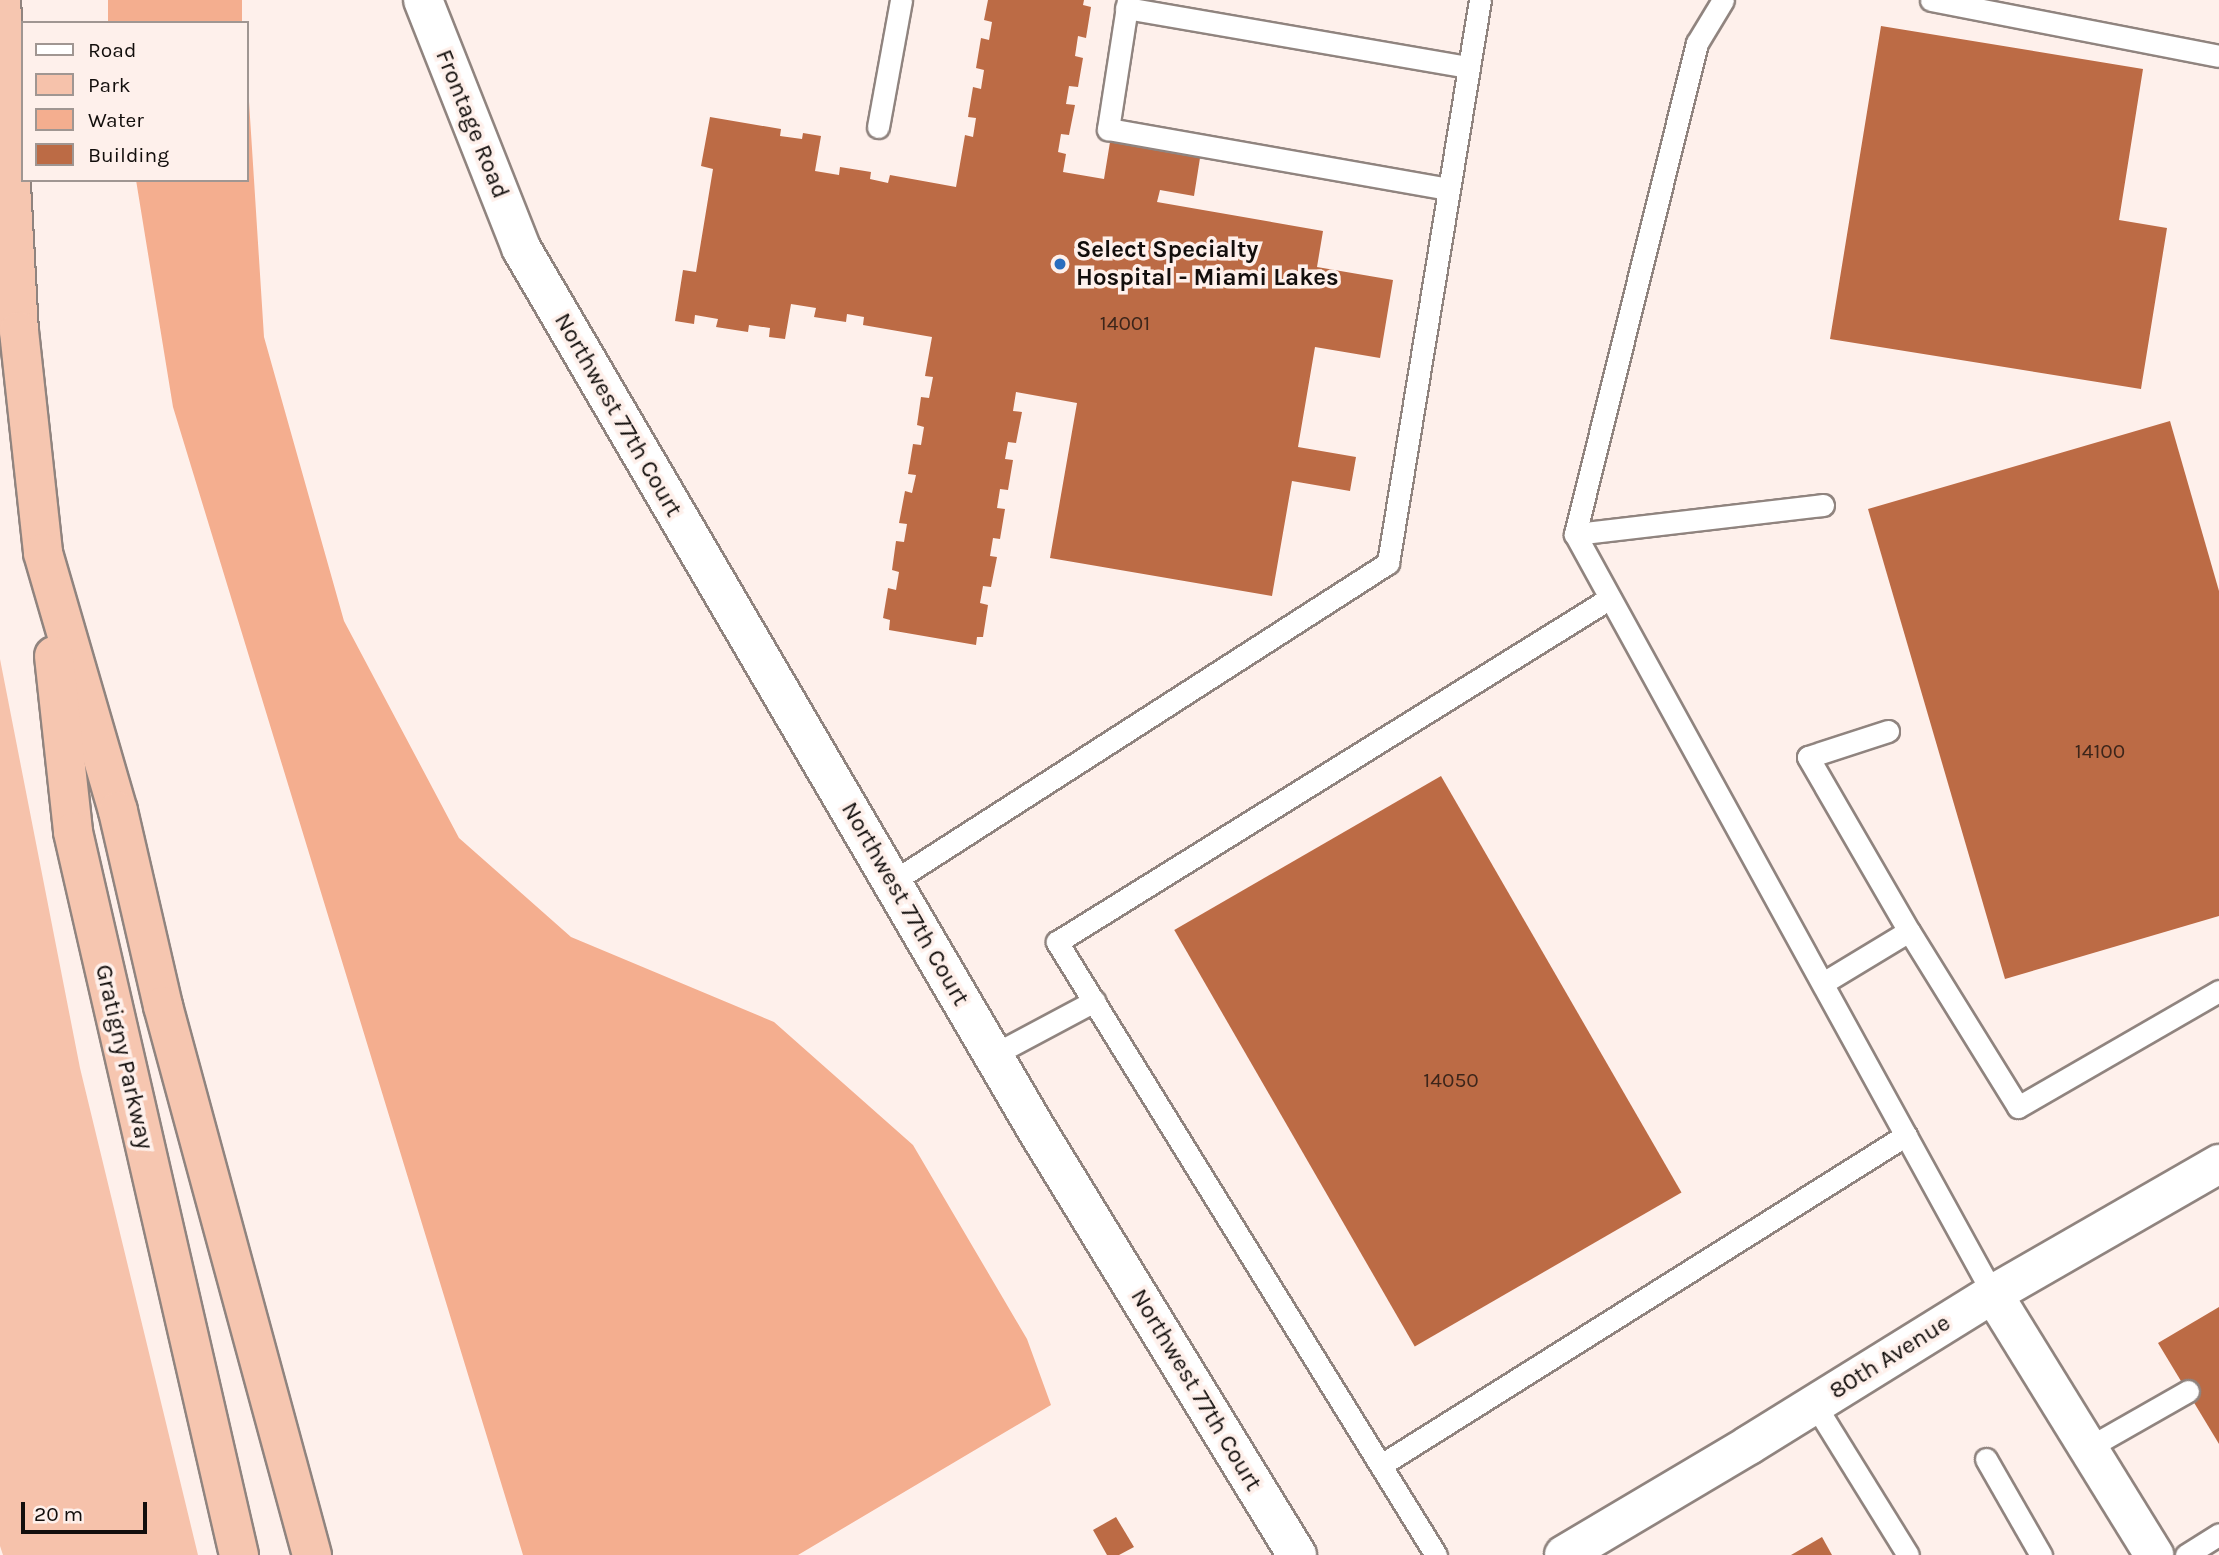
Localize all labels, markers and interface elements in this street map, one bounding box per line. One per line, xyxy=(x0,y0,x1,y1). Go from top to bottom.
legend xyxy=(21,21,248,182)
text: Road xyxy=(88,38,136,62)
street label: Frontage Road xyxy=(429,45,515,203)
text: Park xyxy=(88,73,131,97)
text: Water xyxy=(88,108,144,132)
text: Building xyxy=(88,143,169,167)
place label: Select Specialty Hospital - Miami Lakes xyxy=(1076,236,1339,292)
marker: Select Specialty Hospital - Miami Lakes xyxy=(1050,254,1070,274)
street label: Northwest 77th Court xyxy=(548,308,688,522)
house number: 14001 xyxy=(1100,310,1150,336)
house number: 14100 xyxy=(2075,738,2125,764)
street label: Northwest 77th Court xyxy=(835,797,975,1011)
street label: Gratigny Parkway xyxy=(89,962,159,1152)
house number: 14050 xyxy=(1423,1067,1479,1093)
street label: Northwest 77th Court xyxy=(1124,1284,1268,1496)
street label: 80th Avenue xyxy=(1824,1308,1956,1406)
scale bar xyxy=(24,1488,150,1532)
text: 20 m xyxy=(34,1502,83,1526)

